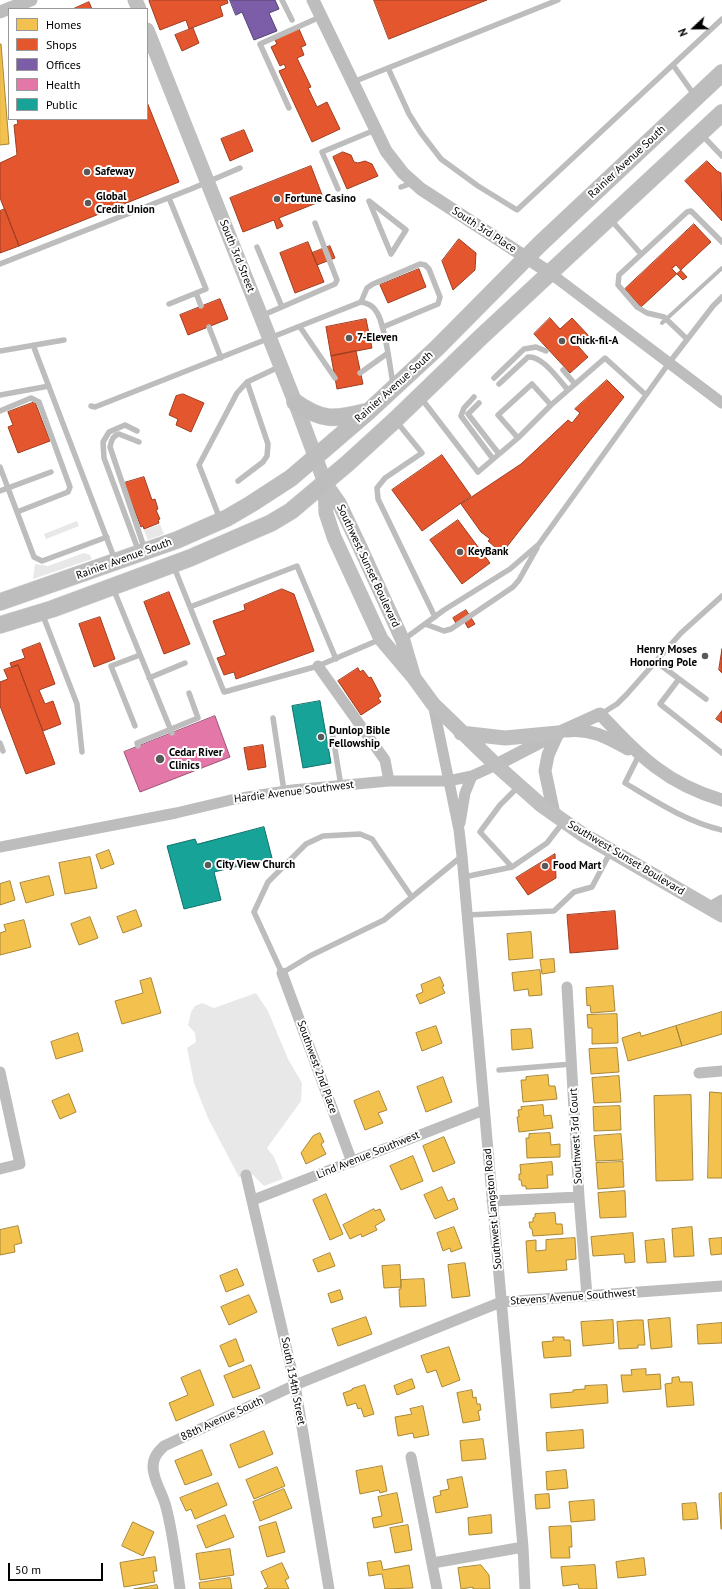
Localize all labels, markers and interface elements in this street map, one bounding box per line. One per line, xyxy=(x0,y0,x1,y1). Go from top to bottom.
legend xyxy=(8,8,148,120)
north arrow xyxy=(674,8,714,48)
text: Homes xyxy=(46,17,81,32)
text: N xyxy=(675,27,691,38)
text: Shops xyxy=(46,37,77,52)
text: Offices xyxy=(46,57,81,72)
text: Health xyxy=(46,77,80,92)
text: Public xyxy=(46,97,77,112)
street label: Rainier Avenue South xyxy=(586,123,668,201)
place label: Safeway xyxy=(95,165,134,179)
marker: Safeway xyxy=(82,167,92,177)
place label: Global Credit Union xyxy=(96,190,155,216)
place label: Fortune Casino xyxy=(285,192,356,206)
marker: Fortune Casino xyxy=(272,194,282,204)
marker: Global Credit Union xyxy=(83,198,93,208)
street label: South 3rd Place xyxy=(449,204,519,256)
street label: South 3rd Street xyxy=(216,218,258,294)
place label: 7-Eleven xyxy=(357,331,398,345)
marker: 7-Eleven xyxy=(344,333,354,343)
place label: Chick-fil-A xyxy=(570,334,618,348)
marker: Chick-fil-A xyxy=(557,336,567,346)
street label: Rainier Avenue South xyxy=(352,348,436,426)
street label: Southwest Sunset Boulevard xyxy=(334,502,402,630)
street label: Rainier Avenue South xyxy=(74,536,174,582)
place label: KeyBank xyxy=(468,545,508,559)
marker: KeyBank xyxy=(455,547,465,557)
place label: Henry Moses Honoring Pole xyxy=(630,643,697,669)
marker: Henry Moses Honoring Pole xyxy=(700,651,710,661)
place label: Dunlop Bible Fellowship xyxy=(329,724,390,750)
marker: Dunlop Bible Fellowship xyxy=(316,732,326,742)
place label: Cedar River Clinics xyxy=(169,746,223,772)
marker: Cedar River Clinics xyxy=(154,753,166,765)
street label: Hardie Avenue Southwest xyxy=(233,778,355,806)
street label: Southwest Sunset Boulevard xyxy=(565,818,687,898)
place label: City View Church xyxy=(216,858,295,872)
place label: Food Mart xyxy=(553,859,601,873)
marker: City View Church xyxy=(203,860,213,870)
marker: Food Mart xyxy=(540,861,550,871)
street label: Southwest 2nd Place xyxy=(294,1019,340,1115)
street label: Southwest 3rd Court xyxy=(567,1088,585,1184)
street label: Lind Avenue Southwest xyxy=(314,1128,422,1182)
street label: Southwest Langston Road xyxy=(481,1148,505,1270)
street label: Stevens Avenue Southwest xyxy=(510,1286,636,1308)
street label: South 134th Street xyxy=(278,1336,308,1426)
street label: 88th Avenue South xyxy=(179,1394,265,1444)
scale bar xyxy=(10,1555,105,1581)
text: 50 m xyxy=(15,1562,41,1577)

